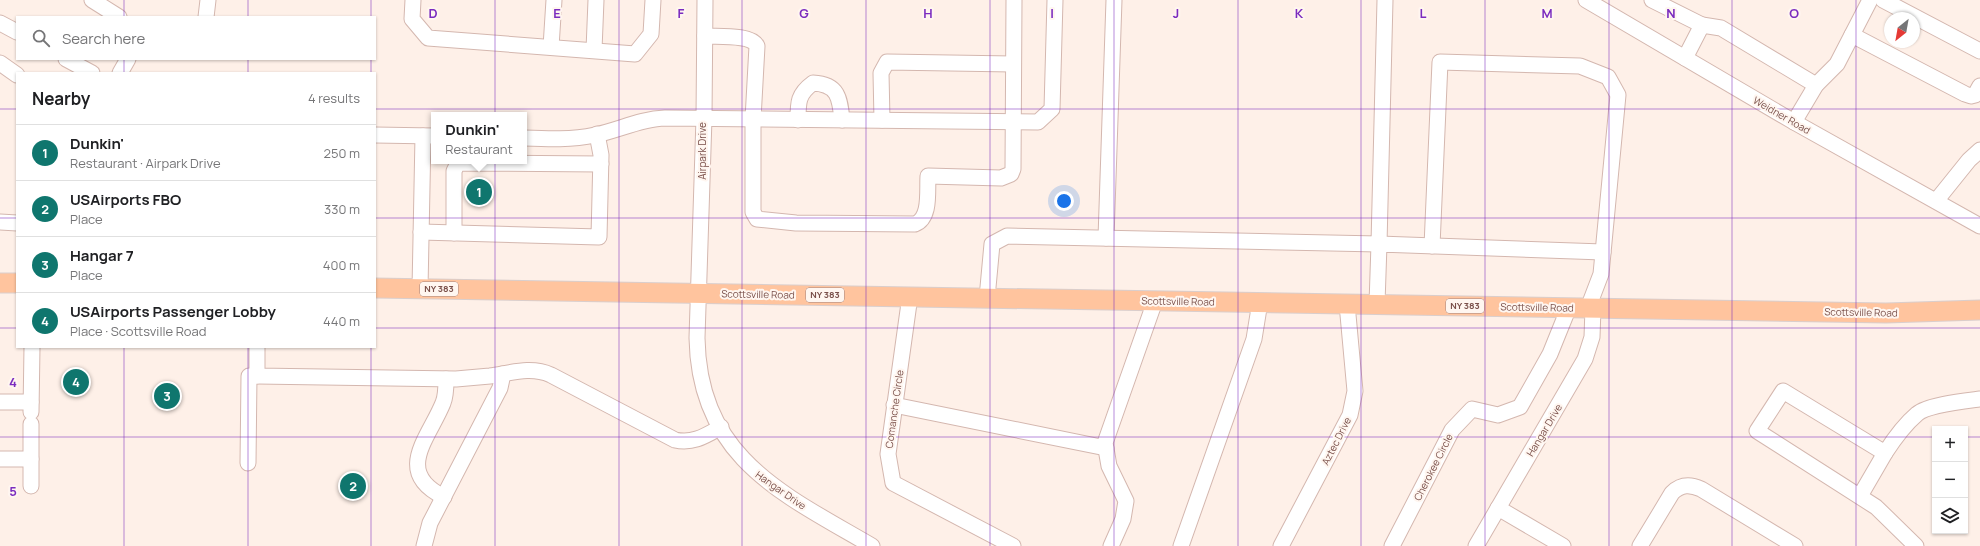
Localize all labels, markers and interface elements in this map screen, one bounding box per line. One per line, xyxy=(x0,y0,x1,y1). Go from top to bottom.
text: D xyxy=(428,4,438,22)
text: E xyxy=(553,4,561,22)
text: F xyxy=(678,4,685,22)
text: G xyxy=(799,4,809,22)
text: H xyxy=(923,4,933,22)
text: I xyxy=(1050,4,1054,22)
text: J xyxy=(1173,4,1179,22)
text: K xyxy=(1295,4,1304,22)
text: L xyxy=(1420,4,1427,22)
text: M xyxy=(1541,4,1553,22)
text: N xyxy=(1666,4,1676,22)
text: O xyxy=(1789,4,1799,22)
north arrow xyxy=(1884,12,1920,48)
search box xyxy=(16,16,376,60)
icon: search xyxy=(30,27,52,49)
text: Search here xyxy=(62,28,145,49)
text: Nearby xyxy=(32,87,90,110)
text: 4 results xyxy=(308,89,360,107)
street label: Weidner Road xyxy=(1751,93,1813,137)
popup xyxy=(431,112,527,164)
text: Dunkin' xyxy=(445,119,500,140)
street label: Airpark Drive xyxy=(695,122,709,180)
text: Dunkin' xyxy=(70,133,124,154)
text: Restaurant xyxy=(445,140,513,158)
text: 1 xyxy=(42,144,48,162)
text: 250 m xyxy=(324,144,360,162)
text: Restaurant · Airpark Drive xyxy=(70,154,221,172)
pin: 1 xyxy=(466,177,492,207)
text: USAirports FBO xyxy=(70,189,181,210)
your location xyxy=(1054,191,1074,211)
text: 2 xyxy=(41,200,49,218)
text: 330 m xyxy=(324,200,360,218)
text: Place xyxy=(70,210,103,228)
text: Hangar 7 xyxy=(70,245,134,266)
text: 3 xyxy=(41,256,49,274)
text: 400 m xyxy=(323,256,360,274)
text: Place xyxy=(70,266,103,284)
road number: NY 383 xyxy=(420,282,458,296)
street label: Scottsville Road xyxy=(721,286,795,302)
road number: NY 383 xyxy=(806,288,844,302)
street label: Scottsville Road xyxy=(1141,293,1215,309)
road number: NY 383 xyxy=(1446,299,1484,313)
street label: Scottsville Road xyxy=(1500,299,1574,315)
text: USAirports Passenger Lobby xyxy=(70,301,276,322)
street label: Scottsville Road xyxy=(1824,304,1898,320)
text: 4 xyxy=(41,312,49,330)
text: 440 m xyxy=(323,312,360,330)
text: Place · Scottsville Road xyxy=(70,322,206,340)
pin: 4 xyxy=(63,367,89,397)
street label: Comanche Circle xyxy=(882,369,906,449)
text: 4 xyxy=(9,373,17,391)
pin: 3 xyxy=(154,381,180,411)
street label: Hangar Drive xyxy=(1523,401,1565,459)
street label: Aztec Drive xyxy=(1318,414,1354,467)
map controls xyxy=(1932,426,1968,534)
button: + xyxy=(1932,426,1968,462)
street label: Cherokee Circle xyxy=(1410,431,1456,503)
button: − xyxy=(1932,462,1968,498)
street label: Hangar Drive xyxy=(753,467,809,513)
pin: 2 xyxy=(340,471,366,501)
text: 5 xyxy=(9,482,17,500)
button: layers xyxy=(1932,498,1968,534)

